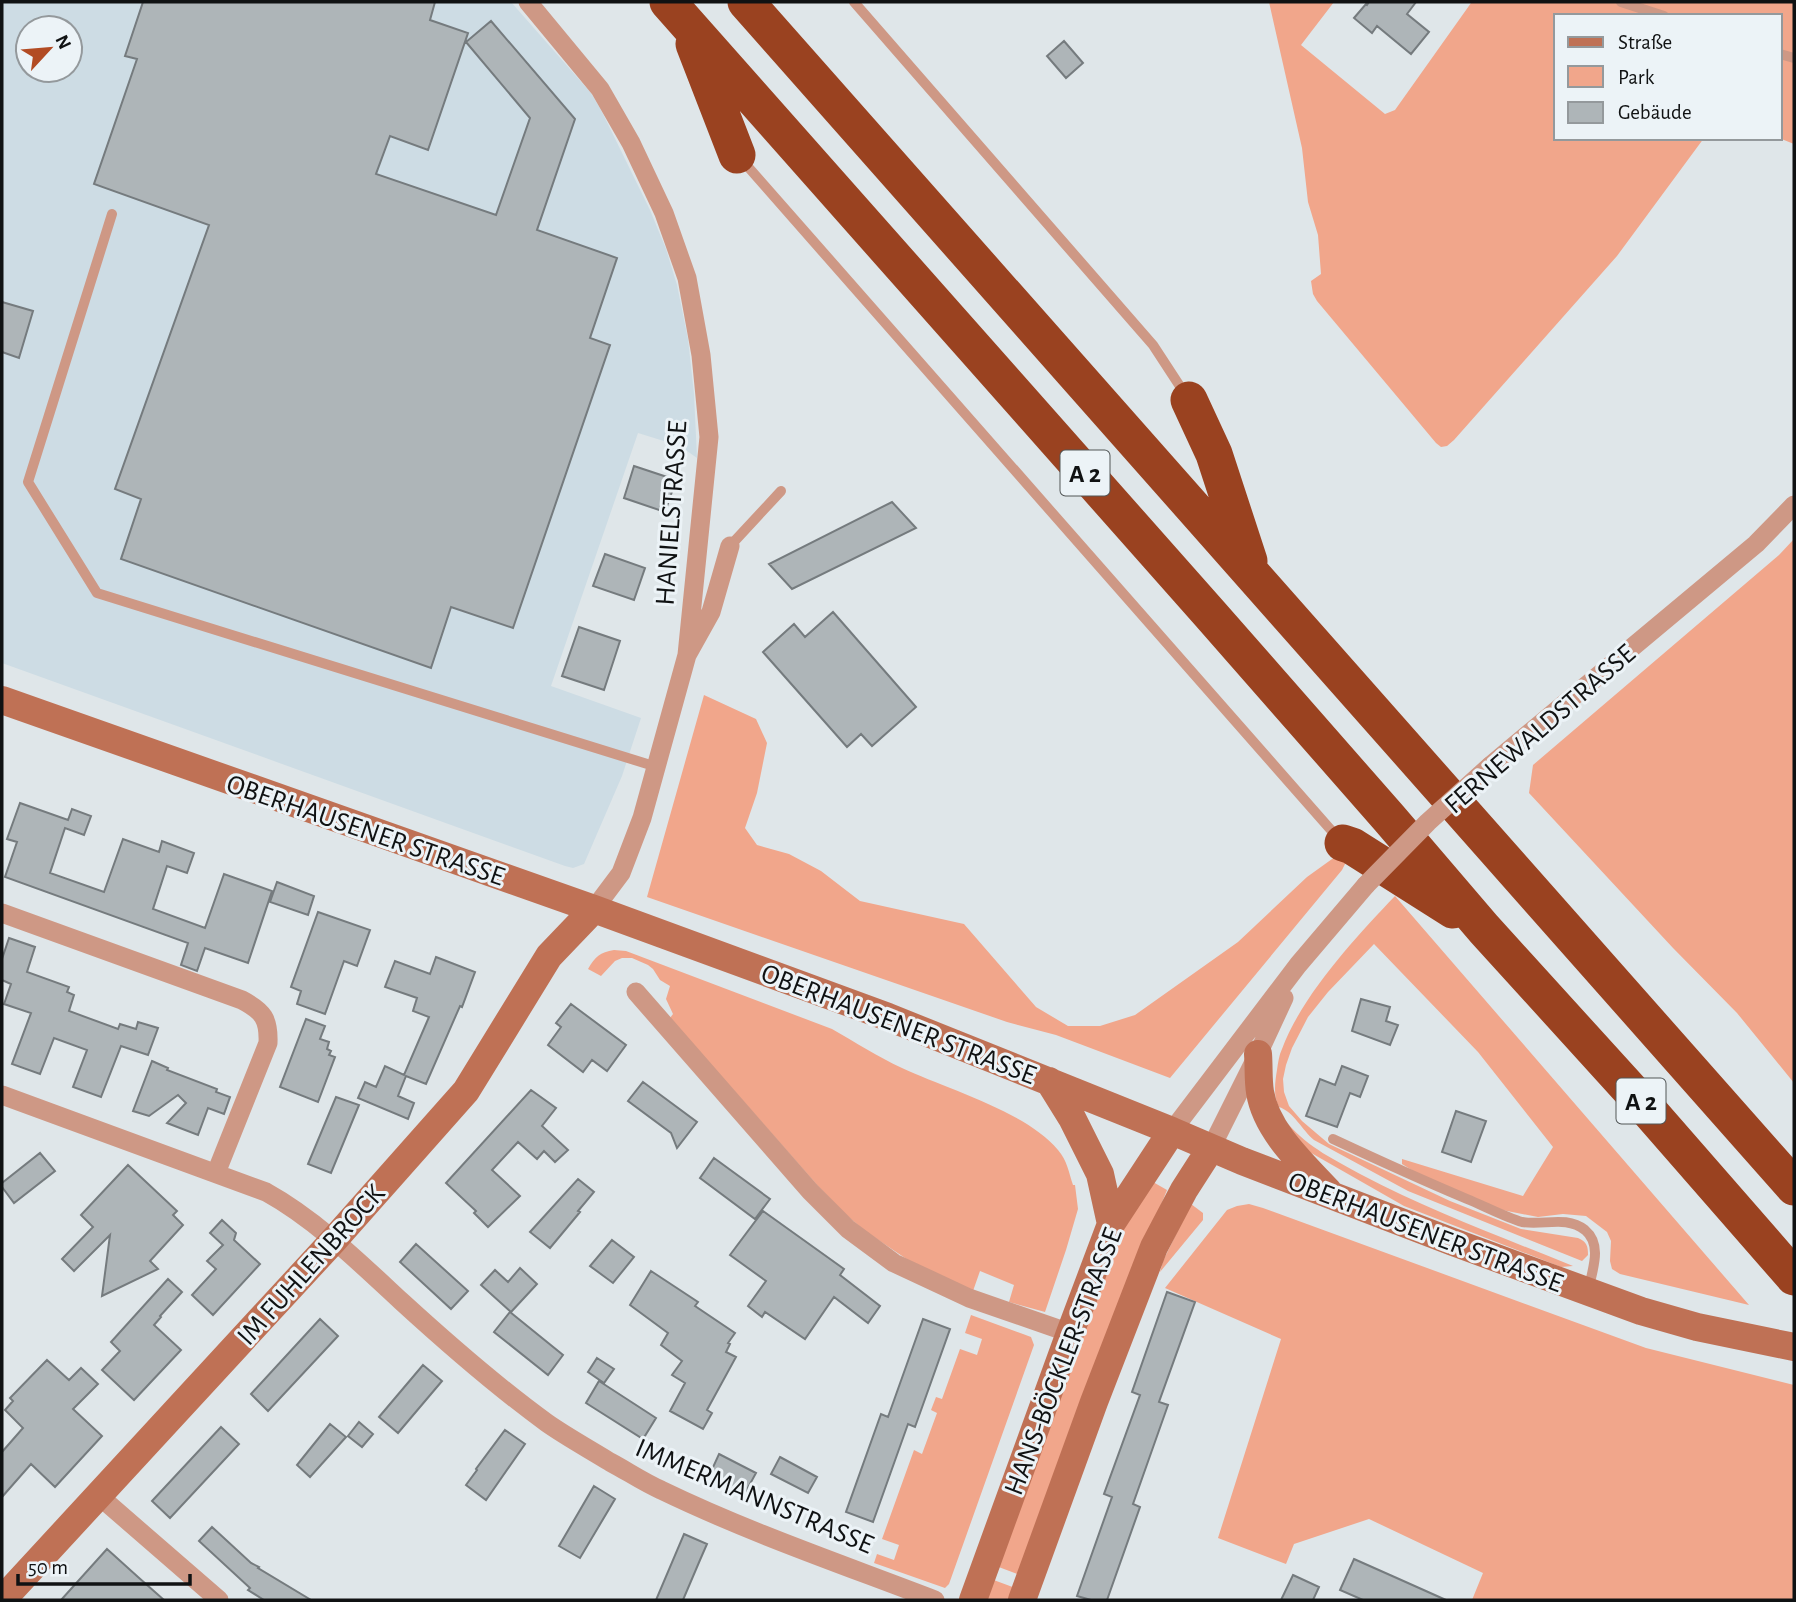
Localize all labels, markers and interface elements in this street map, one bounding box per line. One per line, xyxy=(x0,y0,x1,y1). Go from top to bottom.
north arrow xyxy=(14,14,84,84)
legend xyxy=(1554,14,1782,140)
text: N xyxy=(51,32,74,52)
text: Straße xyxy=(1618,32,1672,53)
text: Park xyxy=(1618,67,1655,88)
text: Gebäude xyxy=(1618,102,1692,123)
street label: HANIELSTRASSE xyxy=(652,420,692,607)
road number: A 2 xyxy=(1060,450,1110,495)
street label: FERNEWALDSTRASSE xyxy=(1440,639,1641,820)
street label: OBERHAUSENER STRASSE xyxy=(223,770,508,892)
street label: OBERHAUSENER STRASSE xyxy=(757,959,1040,1090)
road number: A 2 xyxy=(1616,1078,1666,1124)
street label: OBERHAUSENER STRASSE xyxy=(1284,1167,1567,1298)
street label: IM FUHLENBROCK xyxy=(232,1179,391,1351)
street label: HANS-BÖCKLER-STRASSE xyxy=(998,1224,1128,1499)
street label: IMMERMANNSTRASSE xyxy=(631,1434,877,1560)
scale bar xyxy=(18,1542,189,1586)
text: 50 m xyxy=(28,1557,68,1578)

